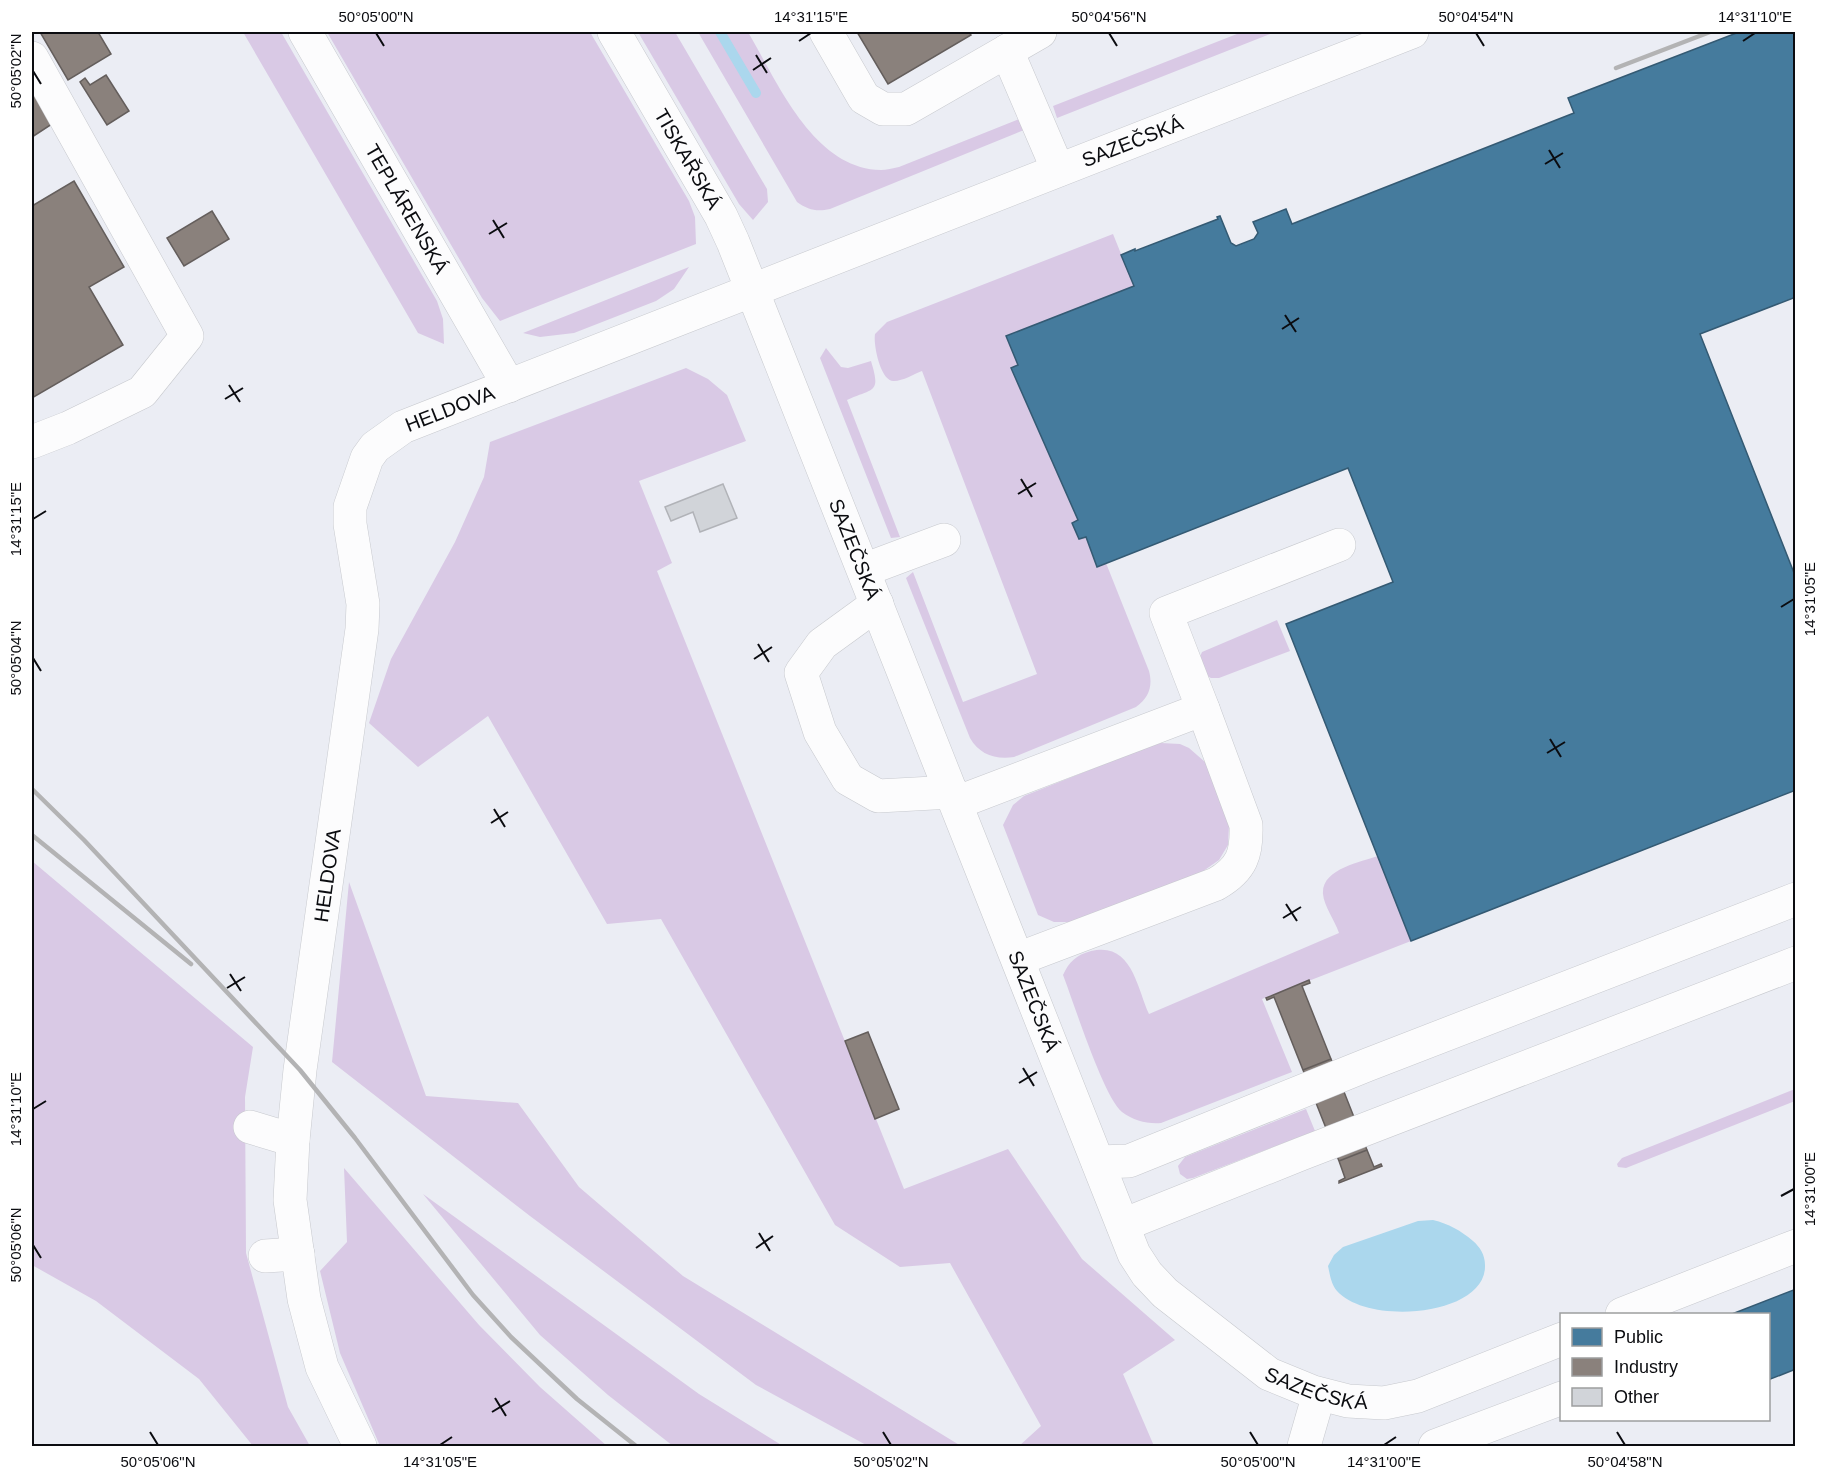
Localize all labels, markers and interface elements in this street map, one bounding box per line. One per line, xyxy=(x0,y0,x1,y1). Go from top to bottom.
text: 50°05'00"N xyxy=(338,8,414,25)
text: 14°31'15"E xyxy=(774,8,848,25)
text: 50°04'56"N xyxy=(1071,8,1147,25)
text: 50°04'54"N xyxy=(1438,8,1514,25)
text: 14°31'10"E xyxy=(1718,8,1792,25)
text: 50°05'02"N xyxy=(7,33,24,109)
street label: TISKAŘSKÁ xyxy=(650,105,726,214)
street label: SAZEČSKÁ xyxy=(1079,112,1187,171)
street label: TEPLÁRENSKÁ xyxy=(361,140,453,278)
street label: HELDOVA xyxy=(402,381,498,436)
text: 14°31'15"E xyxy=(7,482,24,556)
street label: SAZEČSKÁ xyxy=(825,496,885,604)
text: 14°31'05"E xyxy=(1801,562,1818,636)
text: 50°05'04"N xyxy=(7,620,24,696)
street label: HELDOVA xyxy=(310,827,345,923)
street label: SAZEČSKÁ xyxy=(1004,947,1064,1055)
text: 14°31'10"E xyxy=(7,1072,24,1146)
text: 14°31'00"E xyxy=(1801,1152,1818,1226)
text: 50°05'06"N xyxy=(7,1207,24,1283)
legend xyxy=(1560,1313,1770,1421)
text: Public xyxy=(1614,1327,1663,1347)
text: Industry xyxy=(1614,1357,1678,1377)
street label: SAZEČSKÁ xyxy=(1262,1363,1369,1413)
text: Other xyxy=(1614,1387,1659,1407)
text: 50°05'06"N xyxy=(120,1453,196,1470)
text: 14°31'05"E xyxy=(403,1453,477,1470)
text: 50°05'02"N xyxy=(853,1453,929,1470)
text: 50°05'00"N xyxy=(1220,1453,1296,1470)
text: 14°31'00"E xyxy=(1347,1453,1421,1470)
text: 50°04'58"N xyxy=(1587,1453,1663,1470)

